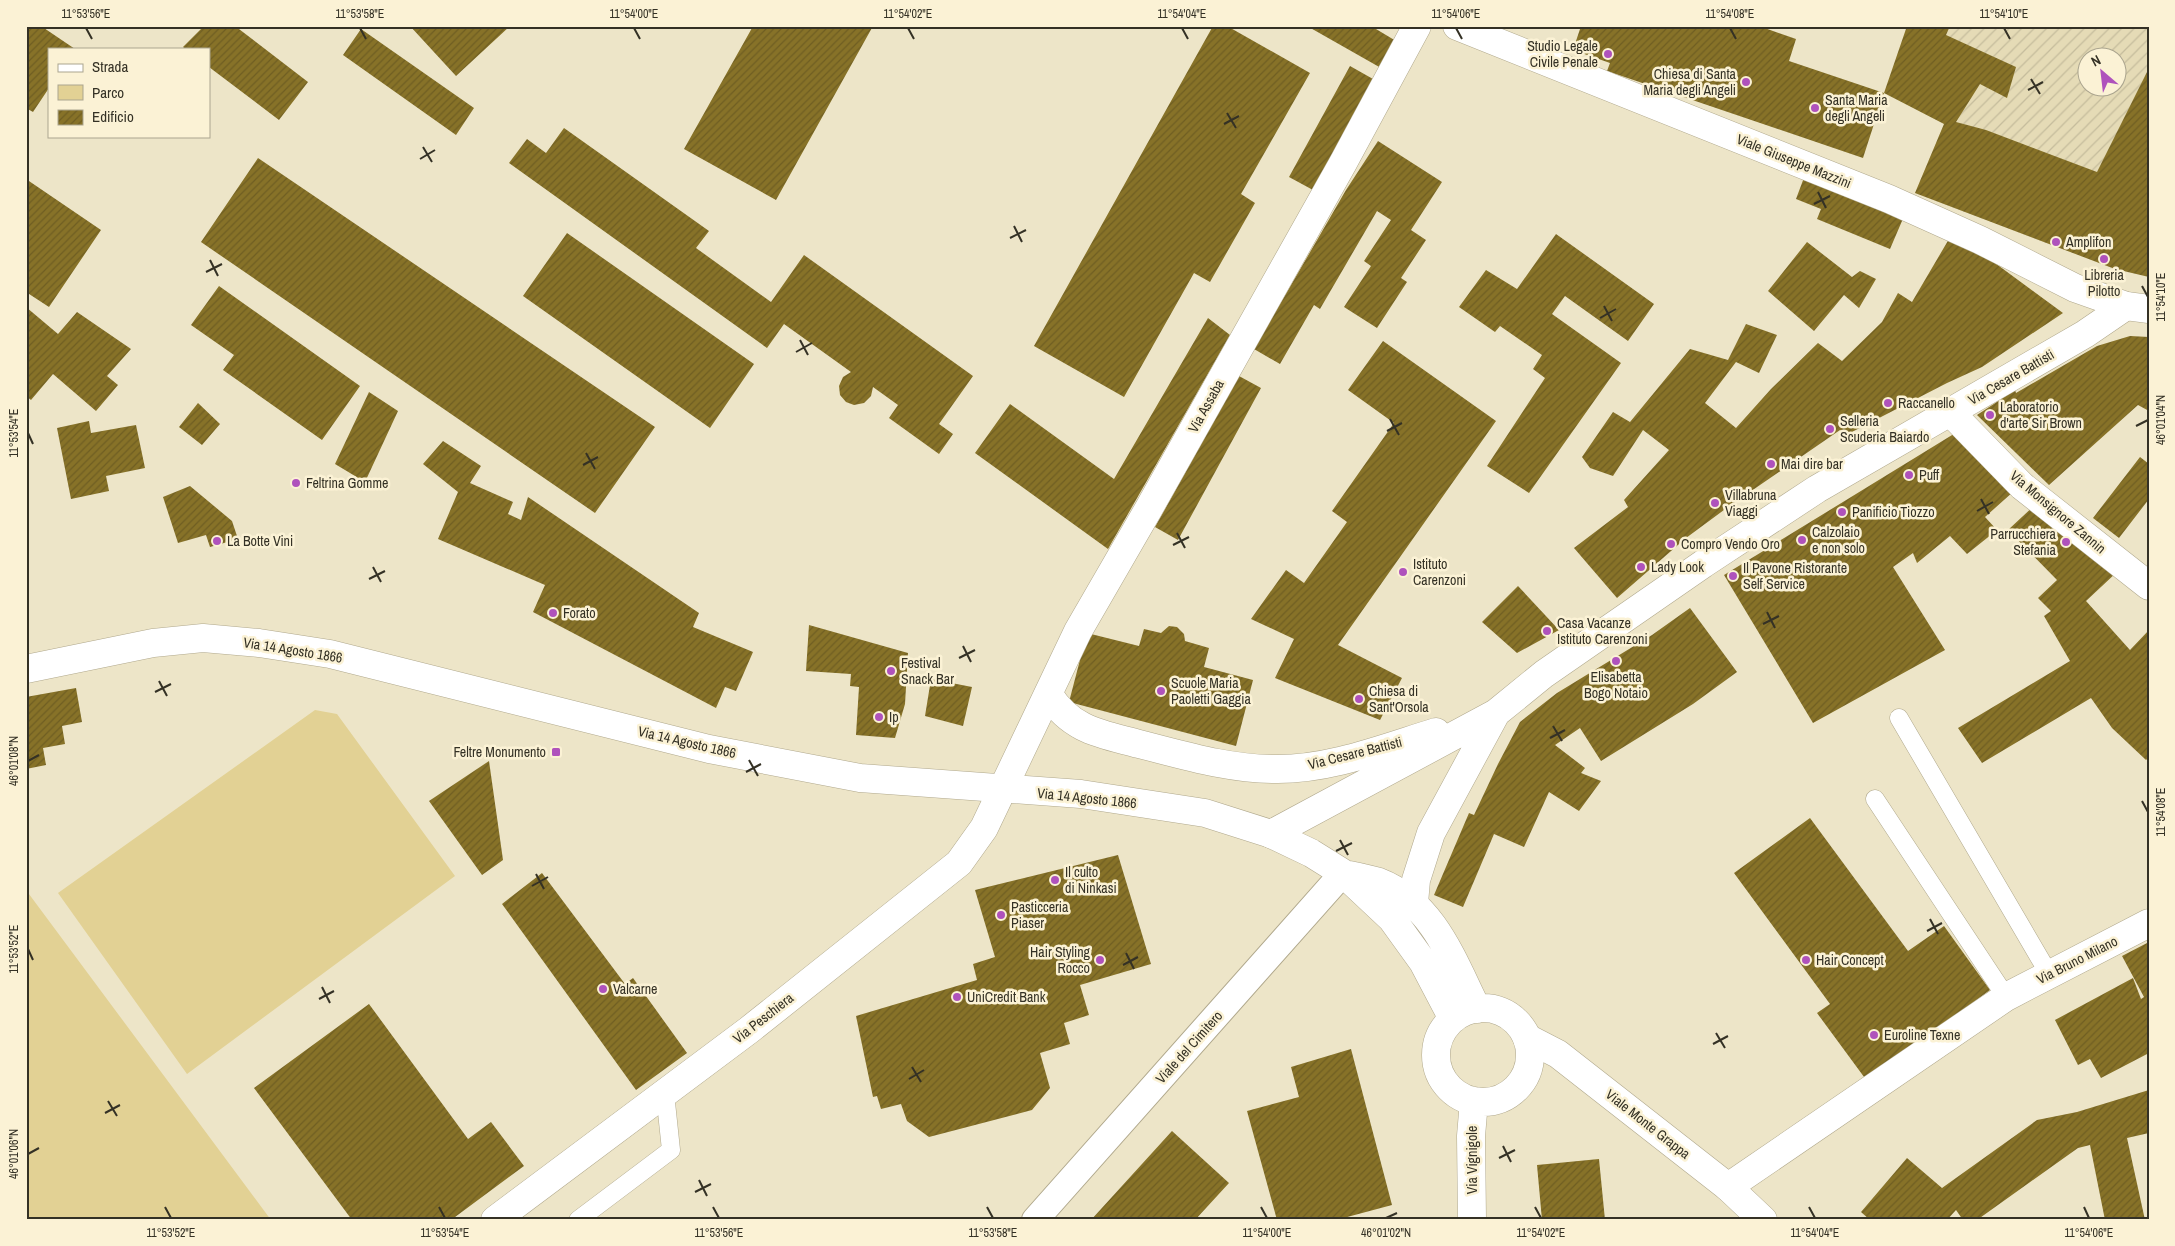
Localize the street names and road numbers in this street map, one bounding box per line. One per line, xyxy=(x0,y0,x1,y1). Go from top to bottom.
street label: Viale Giuseppe Mazzini xyxy=(1734,130,1854,192)
street label: Via Cesare Battisti xyxy=(1965,345,2057,409)
street label: Via Assaba xyxy=(1184,376,1228,436)
street label: Via Monsignore Zannin xyxy=(2006,467,2110,557)
street label: Via 14 Agosto 1866 xyxy=(242,633,344,667)
street label: Via 14 Agosto 1866 xyxy=(636,722,738,762)
street label: Via Cesare Battisti xyxy=(1306,733,1404,773)
street label: Via 14 Agosto 1866 xyxy=(1036,784,1138,812)
street label: Via Bruno Milano xyxy=(2033,932,2121,988)
street label: Via Peschiera xyxy=(729,988,797,1047)
street label: Viale del Cimitero xyxy=(1152,1007,1226,1087)
street label: Viale Monte Grappa xyxy=(1602,1085,1694,1163)
street label: Via Vignigole xyxy=(1463,1126,1481,1194)

